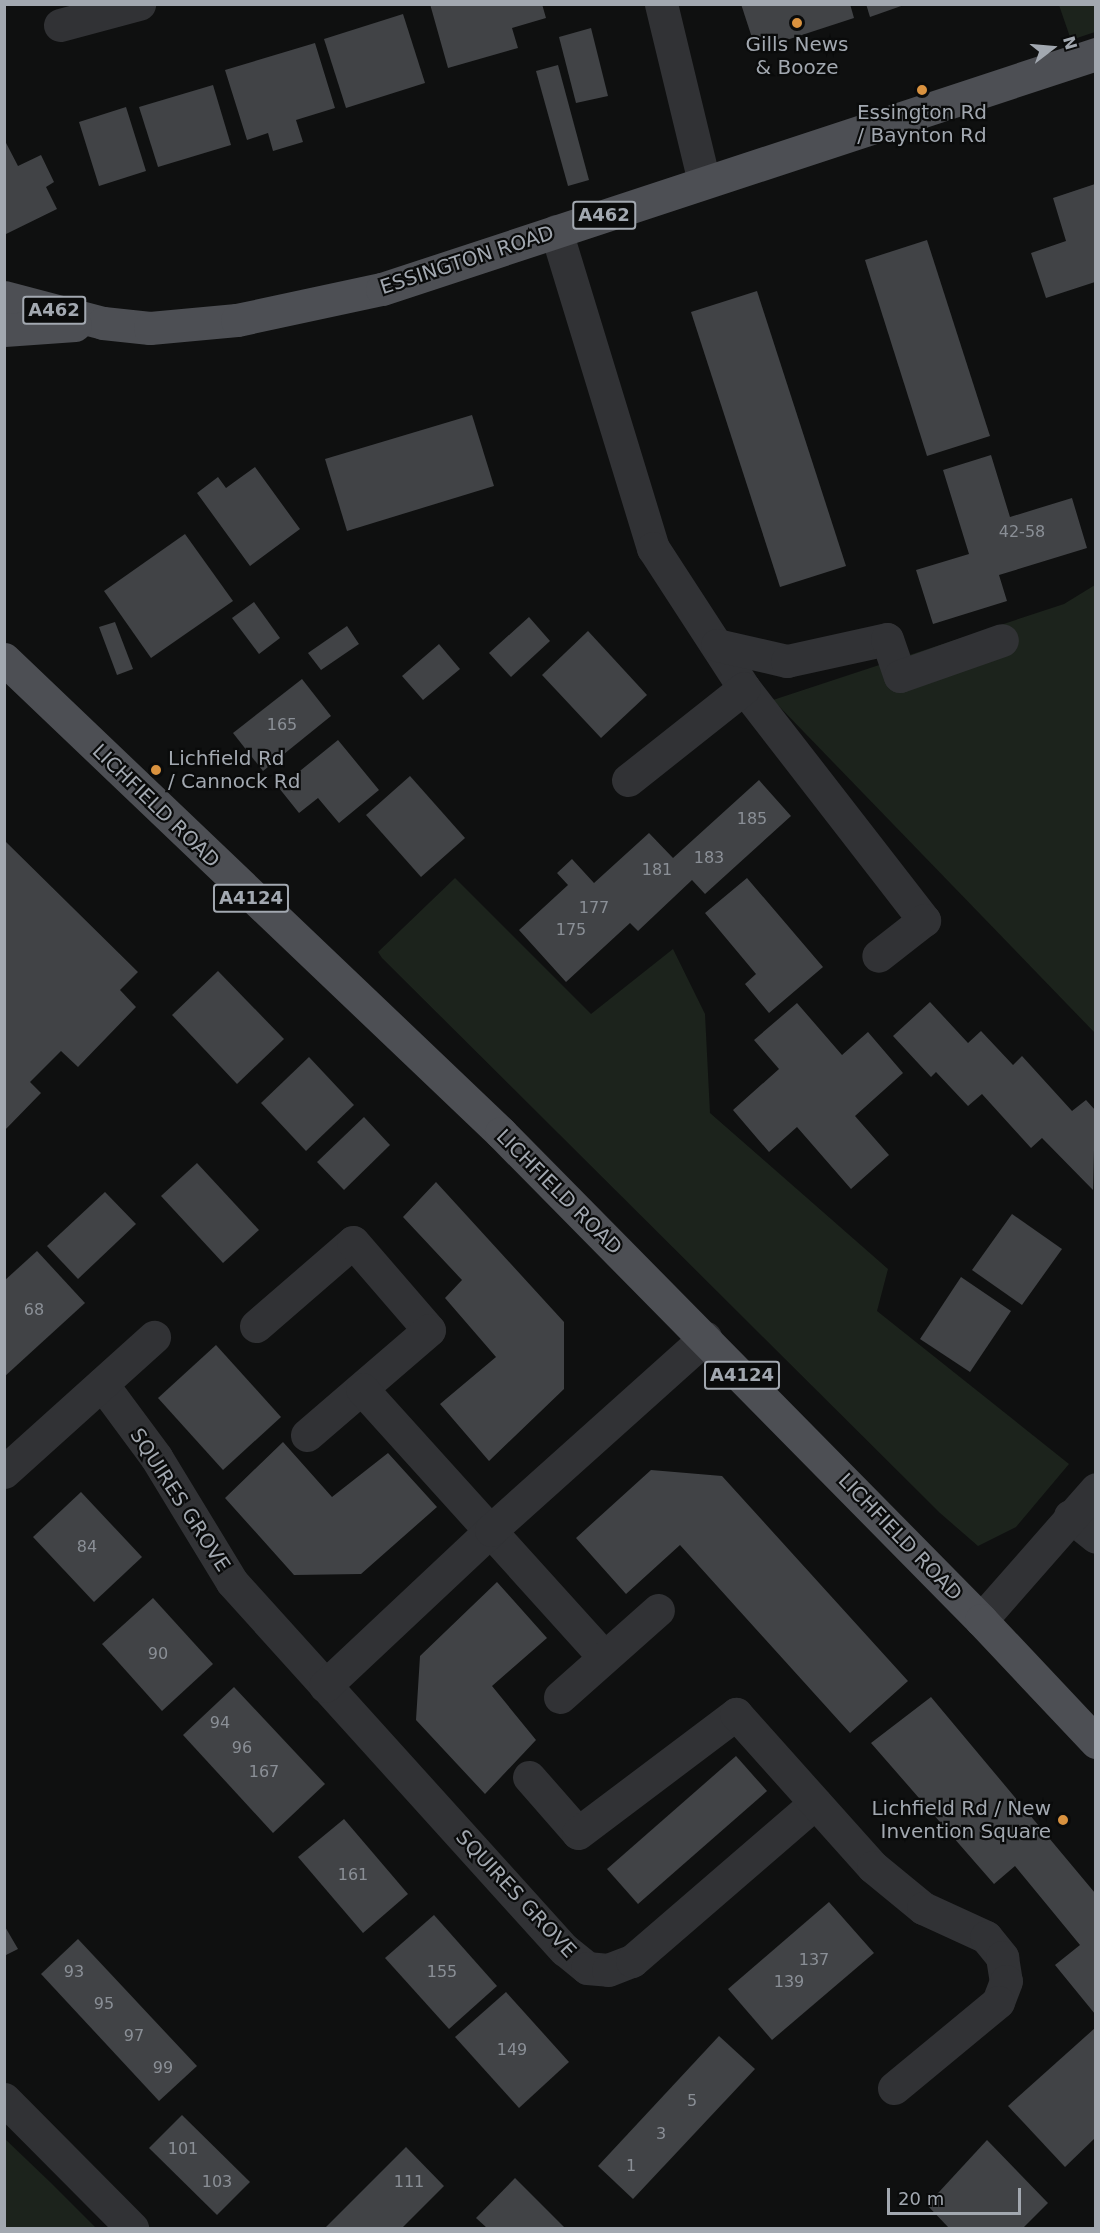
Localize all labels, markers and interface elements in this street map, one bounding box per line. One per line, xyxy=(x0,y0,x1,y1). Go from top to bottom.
marker: Gills News & Booze xyxy=(790,16,804,30)
north arrow xyxy=(1022,18,1082,78)
place label: Gills News & Booze xyxy=(746,33,848,80)
text: N xyxy=(1059,34,1081,52)
marker: Essington Rd / Baynton Rd xyxy=(915,83,929,97)
place label: Essington Rd / Baynton Rd xyxy=(857,100,987,147)
road number: A462 xyxy=(571,200,637,230)
street label: ESSINGTON ROAD xyxy=(377,221,557,299)
road number: A462 xyxy=(21,295,87,325)
house number: 42-58 xyxy=(999,522,1045,542)
house number: 165 xyxy=(267,715,297,735)
street label: LICHFIELD ROAD xyxy=(87,739,225,873)
place label: Lichfield Rd / Cannock Rd xyxy=(168,746,300,793)
marker: Lichfield Rd / Cannock Rd xyxy=(149,763,163,777)
house number: 185 xyxy=(737,809,767,829)
house number: 183 xyxy=(694,848,724,868)
house number: 181 xyxy=(642,860,672,880)
road number: A4124 xyxy=(212,883,290,913)
house number: 177 xyxy=(579,898,609,918)
house number: 175 xyxy=(556,920,586,940)
street label: LICHFIELD ROAD xyxy=(491,1124,627,1260)
house number: 68 xyxy=(24,1300,44,1320)
road number: A4124 xyxy=(703,1360,781,1390)
street label: SQUIRES GROVE xyxy=(125,1424,235,1576)
street label: LICHFIELD ROAD xyxy=(833,1468,967,1606)
house number: 84 xyxy=(77,1537,97,1557)
house number: 90 xyxy=(148,1644,168,1664)
house number: 94 xyxy=(210,1713,230,1733)
house number: 96 xyxy=(232,1738,252,1758)
house number: 167 xyxy=(249,1762,279,1782)
place label: Lichfield Rd / New Invention Square xyxy=(871,1796,1051,1843)
marker: Lichfield Rd / New Invention Square xyxy=(1056,1813,1070,1827)
street label: SQUIRES GROVE xyxy=(451,1825,581,1963)
house number: 161 xyxy=(338,1865,368,1885)
house number: 137 xyxy=(799,1950,829,1970)
house number: 93 xyxy=(64,1962,84,1982)
house number: 155 xyxy=(427,1962,457,1982)
house number: 139 xyxy=(774,1972,804,1992)
house number: 95 xyxy=(94,1994,114,2014)
house number: 97 xyxy=(124,2026,144,2046)
house number: 149 xyxy=(497,2040,527,2060)
house number: 99 xyxy=(153,2058,173,2078)
house number: 5 xyxy=(687,2091,697,2111)
house number: 3 xyxy=(656,2124,666,2144)
house number: 101 xyxy=(168,2139,198,2159)
house number: 1 xyxy=(626,2156,636,2176)
house number: 103 xyxy=(202,2172,232,2192)
house number: 111 xyxy=(394,2172,424,2192)
scale bar xyxy=(890,2176,1024,2214)
text: 20 m xyxy=(898,2188,944,2209)

